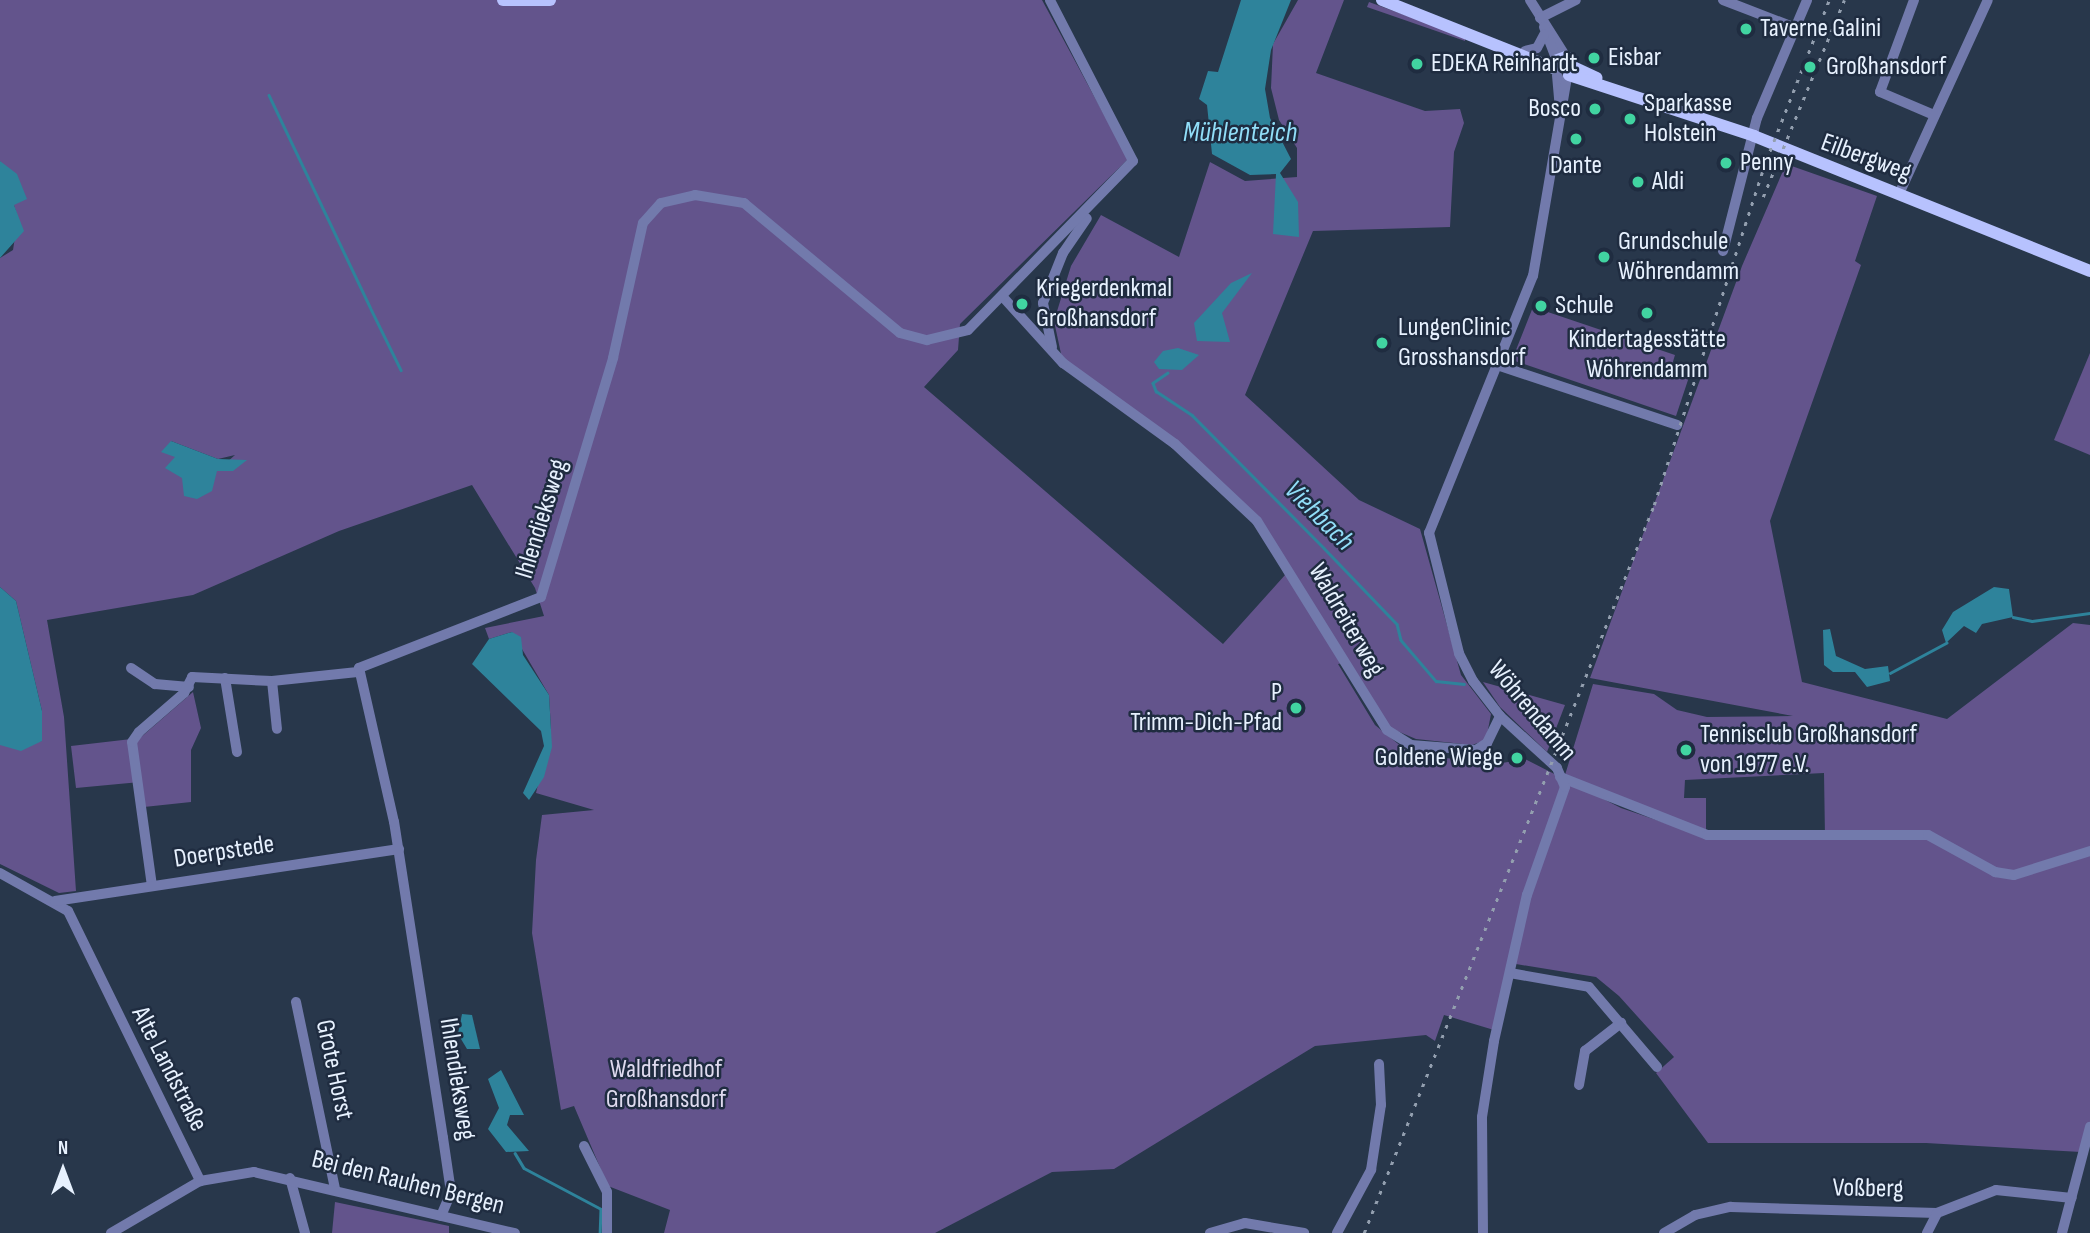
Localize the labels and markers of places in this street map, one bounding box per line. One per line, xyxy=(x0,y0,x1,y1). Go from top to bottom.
place label: Taverne Galini xyxy=(1760,13,1881,45)
marker: Taverne Galini xyxy=(1738,21,1754,37)
place label: Eisbar xyxy=(1608,42,1661,74)
place label: EDEKA Reinhardt xyxy=(1431,48,1577,80)
marker: Eisbar xyxy=(1586,50,1602,66)
place label: Großhansdorf xyxy=(1826,51,1946,83)
marker: EDEKA Reinhardt xyxy=(1409,56,1425,72)
marker: Großhansdorf xyxy=(1800,57,1820,77)
place label: Sparkasse Holstein xyxy=(1644,88,1732,150)
place label: Bosco xyxy=(1528,93,1581,125)
marker: Bosco xyxy=(1587,101,1603,117)
marker: Sparkasse Holstein xyxy=(1622,111,1638,127)
marker: Dante xyxy=(1568,131,1584,147)
place label: Penny xyxy=(1740,147,1794,179)
place label: Dante xyxy=(1550,150,1602,182)
marker: Penny xyxy=(1718,155,1734,171)
place label: Aldi xyxy=(1652,166,1684,198)
marker: Aldi xyxy=(1630,174,1646,190)
place label: Grundschule Wöhrendamm xyxy=(1618,226,1739,288)
marker: Grundschule Wöhrendamm xyxy=(1596,249,1612,265)
place label: Kriegerdenkmal Großhansdorf xyxy=(1036,273,1172,334)
place label: Schule xyxy=(1555,290,1614,322)
marker: Kriegerdenkmal Großhansdorf xyxy=(1014,296,1030,312)
marker: Schule xyxy=(1533,298,1549,314)
marker: Kindertagesstätte Wöhrendamm xyxy=(1639,305,1655,321)
place label: LungenClinic Grosshansdorf xyxy=(1398,312,1526,374)
place label: Kindertagesstätte Wöhrendamm xyxy=(1568,324,1726,386)
marker: LungenClinic Grosshansdorf xyxy=(1372,333,1392,353)
place label: P Trimm-Dich-Pfad xyxy=(1130,677,1282,738)
marker: P Trimm-Dich-Pfad xyxy=(1288,700,1304,716)
place label: Tennisclub Großhansdorf von 1977 e.V. xyxy=(1700,719,1917,780)
place label: Goldene Wiege xyxy=(1374,742,1503,774)
marker: Tennisclub Großhansdorf von 1977 e.V. xyxy=(1678,742,1694,758)
marker: Goldene Wiege xyxy=(1509,750,1525,766)

